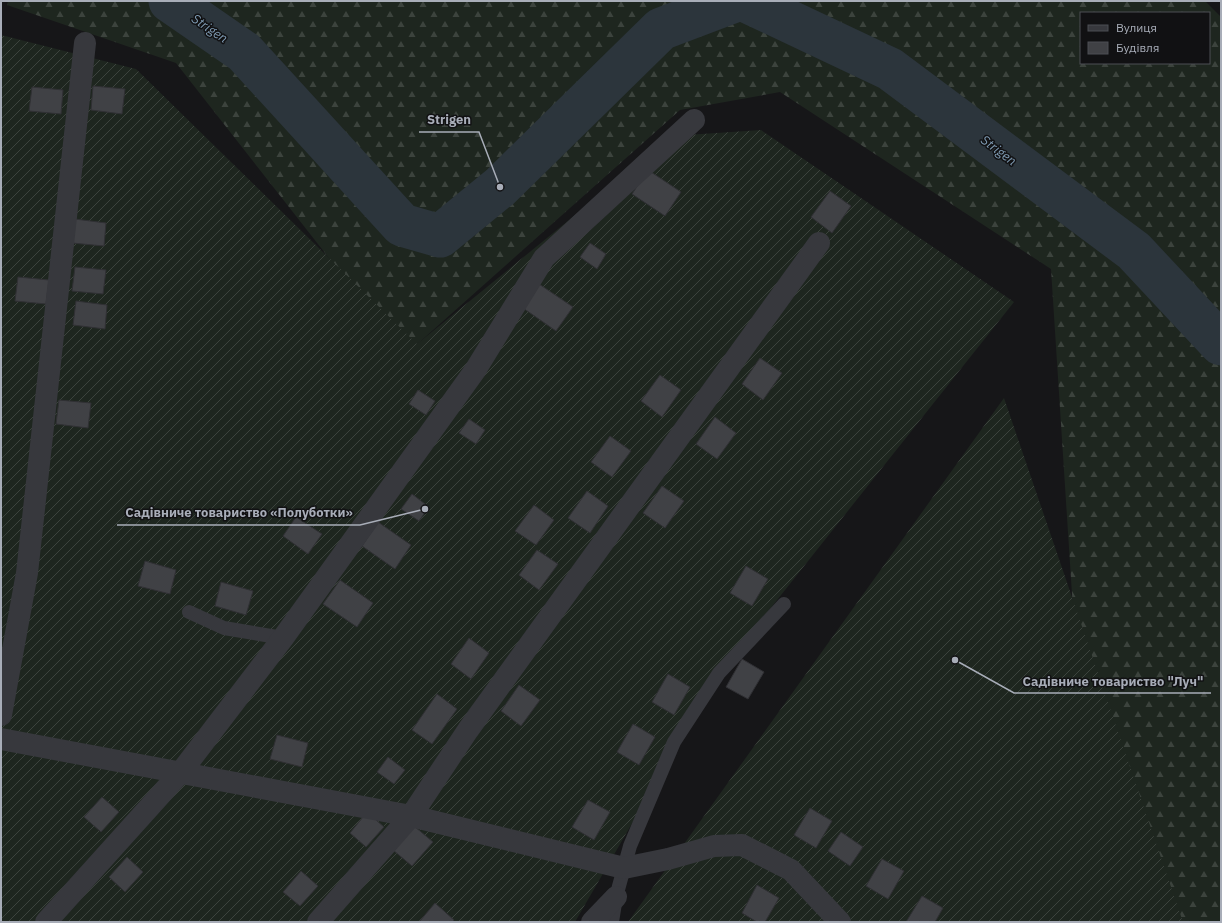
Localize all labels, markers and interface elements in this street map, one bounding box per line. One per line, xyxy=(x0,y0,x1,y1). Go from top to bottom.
water label: Strigen xyxy=(188,10,231,47)
legend xyxy=(1080,12,1210,64)
text: Вулиця xyxy=(1116,20,1157,35)
text: Будівля xyxy=(1116,40,1159,55)
callout: Strigen xyxy=(419,107,479,132)
text: Strigen xyxy=(427,111,471,128)
water label: Strigen xyxy=(977,131,1020,169)
callout: Садівниче товариство «Полуботки» xyxy=(117,500,360,525)
text: Садівниче товариство «Полуботки» xyxy=(125,504,353,521)
callout: Садівниче товариство "Луч" xyxy=(1014,668,1211,693)
text: Садівниче товариство "Луч" xyxy=(1023,673,1203,690)

